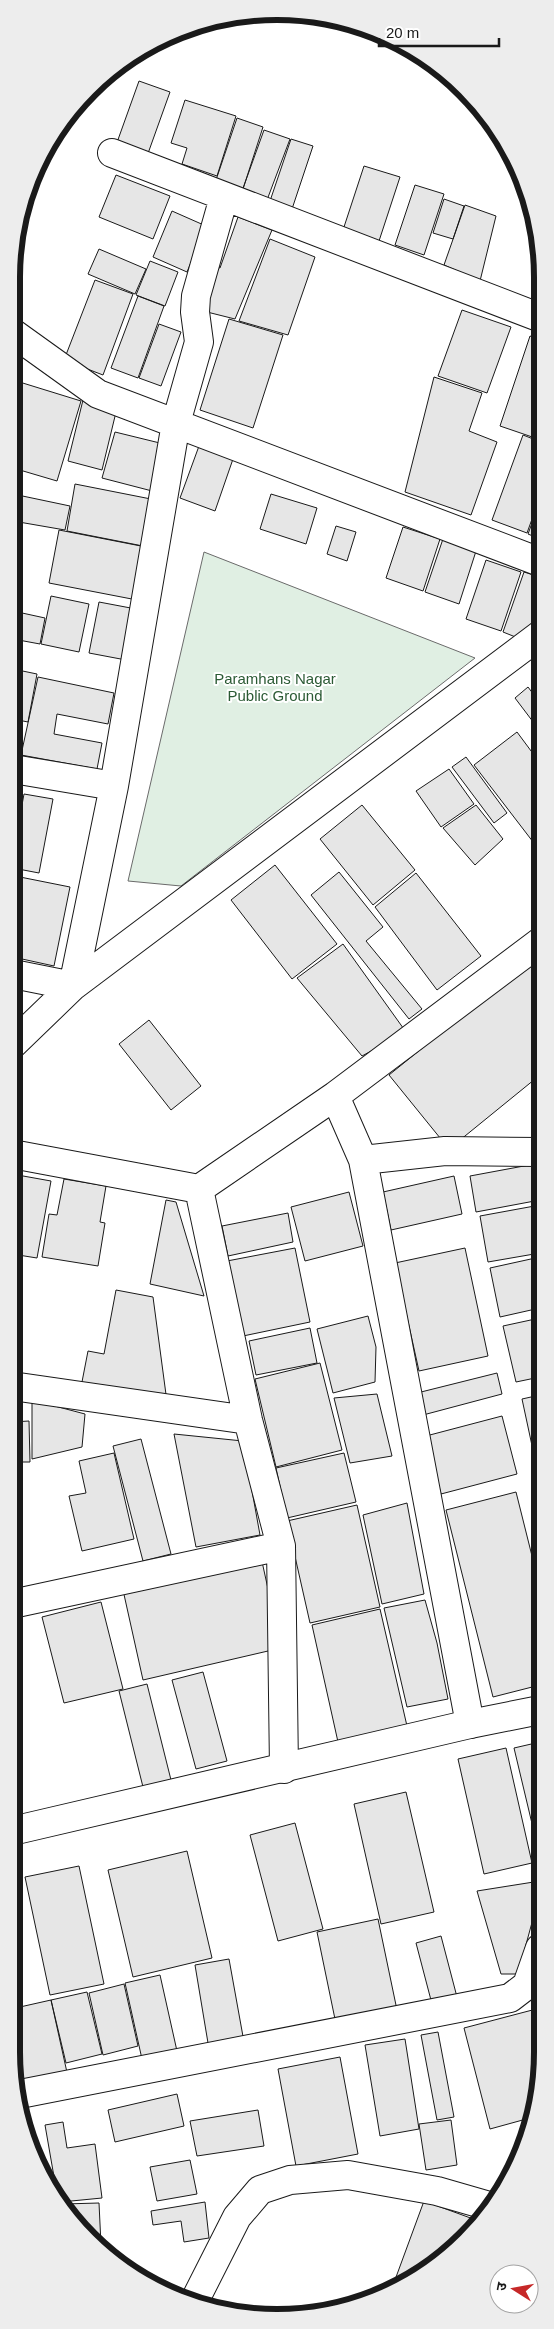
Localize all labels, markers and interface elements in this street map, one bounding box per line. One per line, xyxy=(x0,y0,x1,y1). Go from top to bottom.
scale bar xyxy=(379,15,499,47)
text: 20 m xyxy=(386,24,419,41)
park label: Paramhans Nagar Public Ground xyxy=(214,670,336,704)
north arrow xyxy=(489,2264,539,2314)
text: उ xyxy=(493,2280,510,2292)

